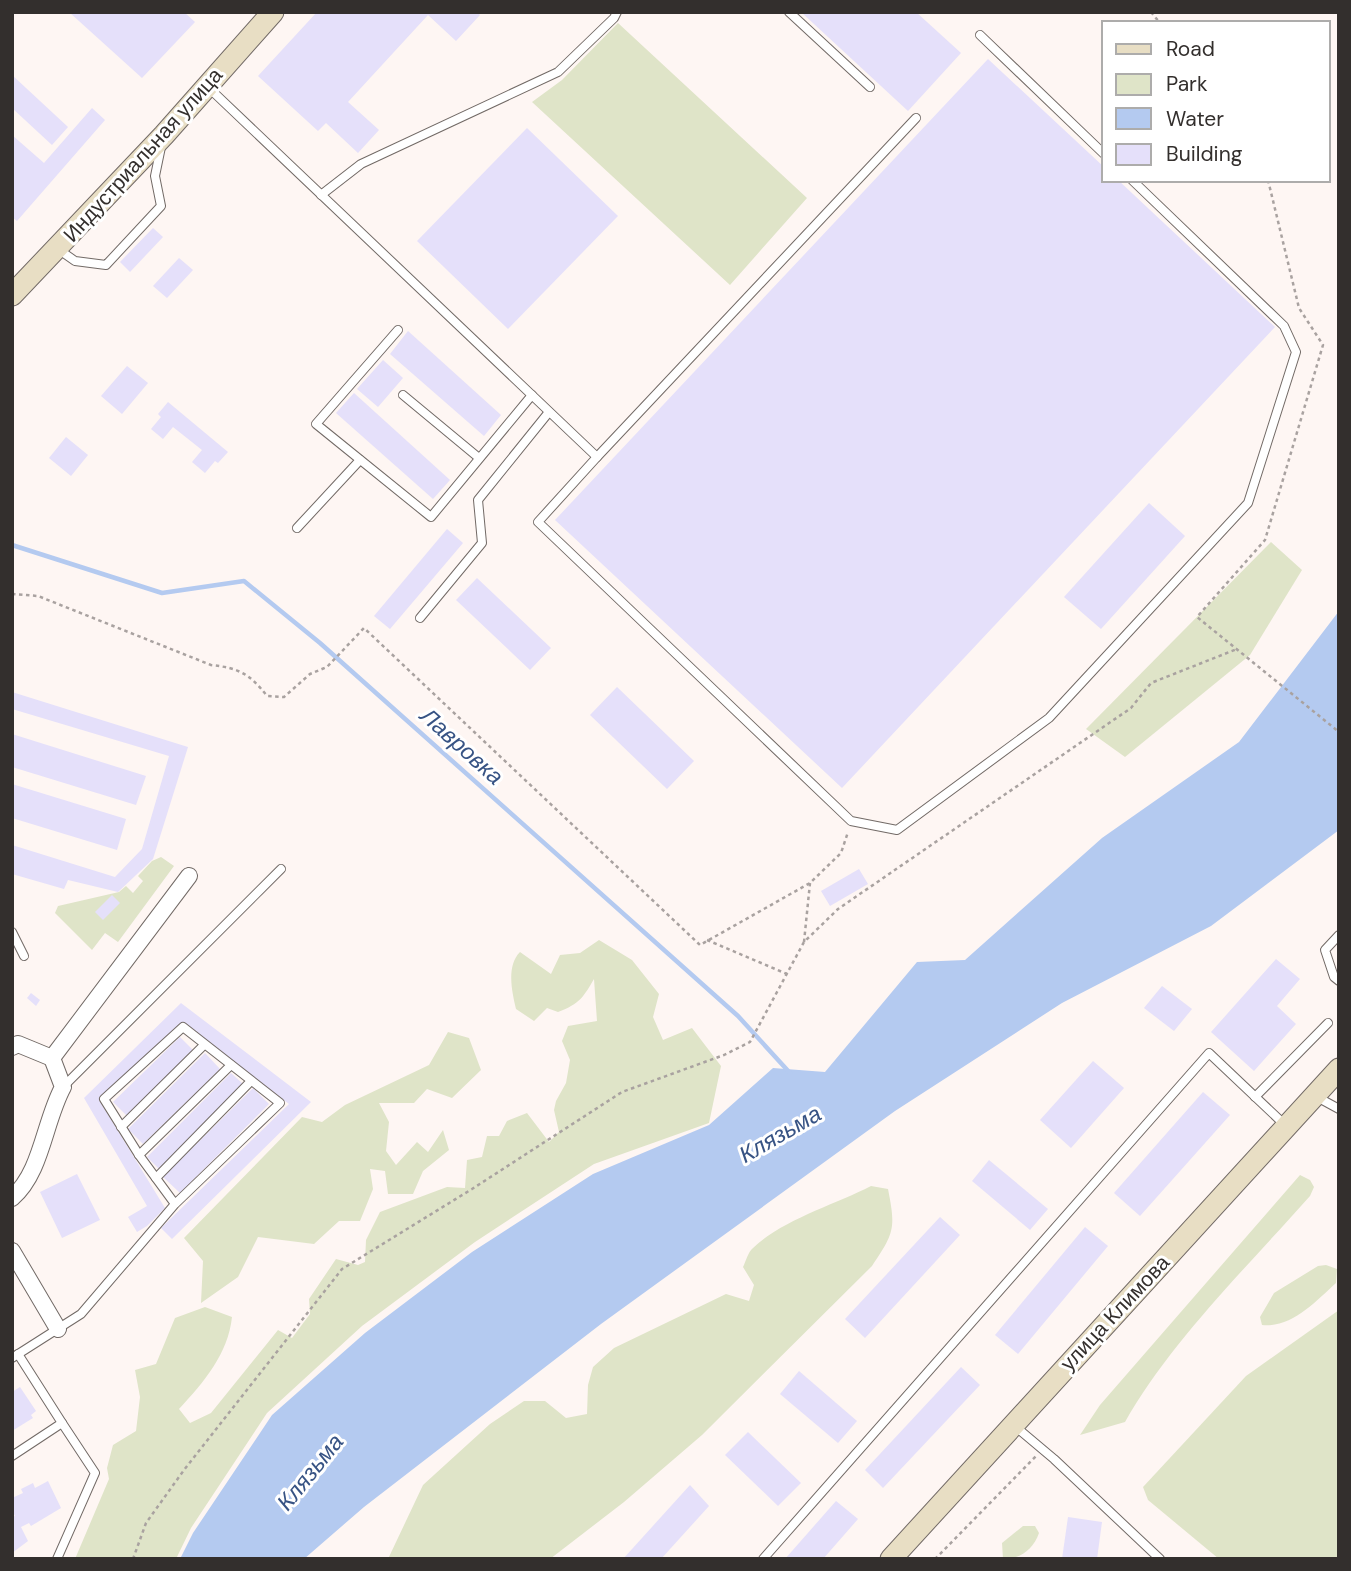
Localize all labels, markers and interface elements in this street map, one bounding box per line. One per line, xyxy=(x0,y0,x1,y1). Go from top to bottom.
legend xyxy=(1102,21,1330,182)
text: Road xyxy=(1166,35,1215,63)
street label: Индустриальная улица xyxy=(57,62,229,248)
text: Park xyxy=(1166,70,1208,98)
text: Water xyxy=(1166,105,1224,133)
text: Building xyxy=(1166,140,1243,168)
water label: Лавровка xyxy=(413,699,510,791)
water label: Клязьма xyxy=(733,1098,827,1170)
street label: улица Климова xyxy=(1054,1249,1176,1377)
water label: Клязьма xyxy=(270,1428,350,1516)

